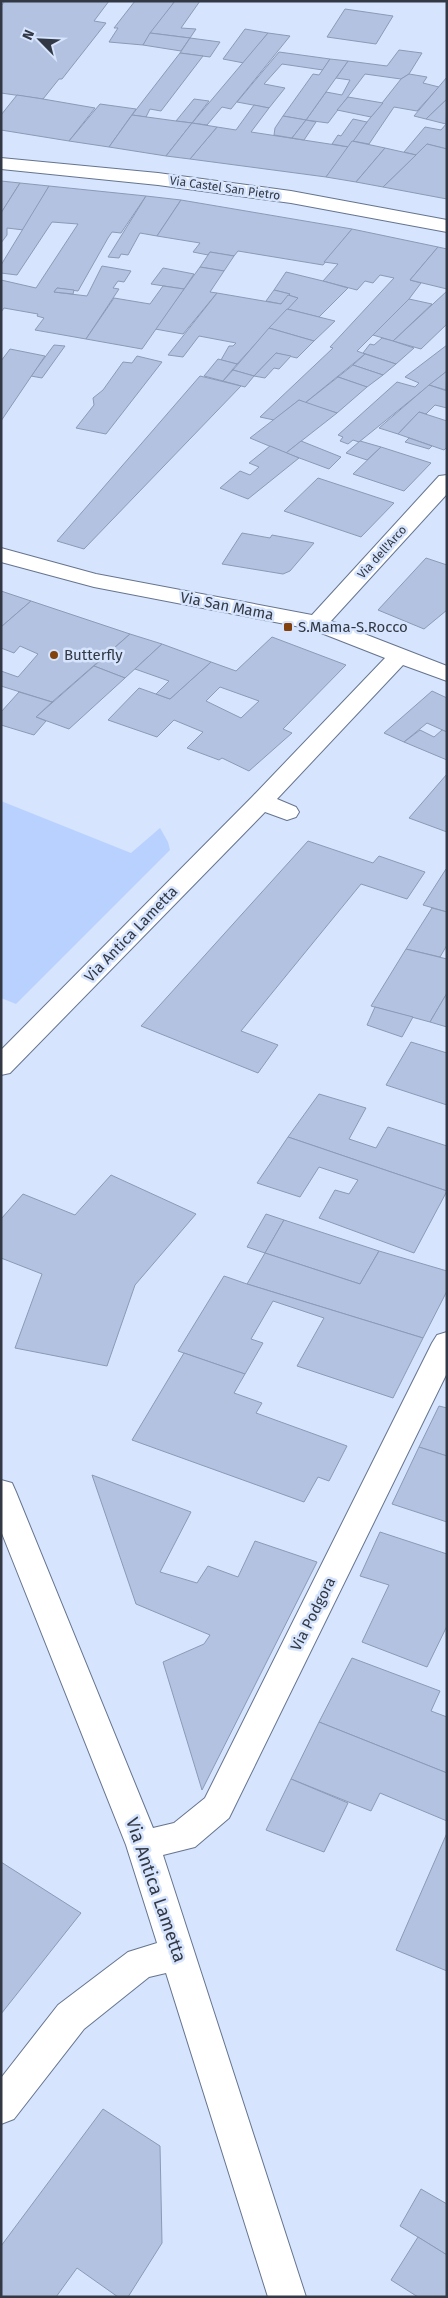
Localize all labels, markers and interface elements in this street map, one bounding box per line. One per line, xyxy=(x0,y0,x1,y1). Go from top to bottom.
north arrow xyxy=(15,15,65,65)
text: N xyxy=(19,27,38,43)
street label: Via Castel San Pietro xyxy=(169,173,281,203)
street label: Via dell'Arco xyxy=(355,523,409,581)
street label: Via San Mama xyxy=(179,588,275,624)
place label: S.Mama-S.Rocco xyxy=(298,618,408,636)
marker: S.Mama-S.Rocco xyxy=(282,621,294,633)
place label: Butterfly xyxy=(64,646,123,664)
marker: Butterfly xyxy=(48,649,60,661)
street label: Via Antica Lametta xyxy=(81,882,181,986)
street label: Via Podgora xyxy=(287,1574,339,1654)
street label: Via Antica Lametta xyxy=(121,1815,191,1965)

